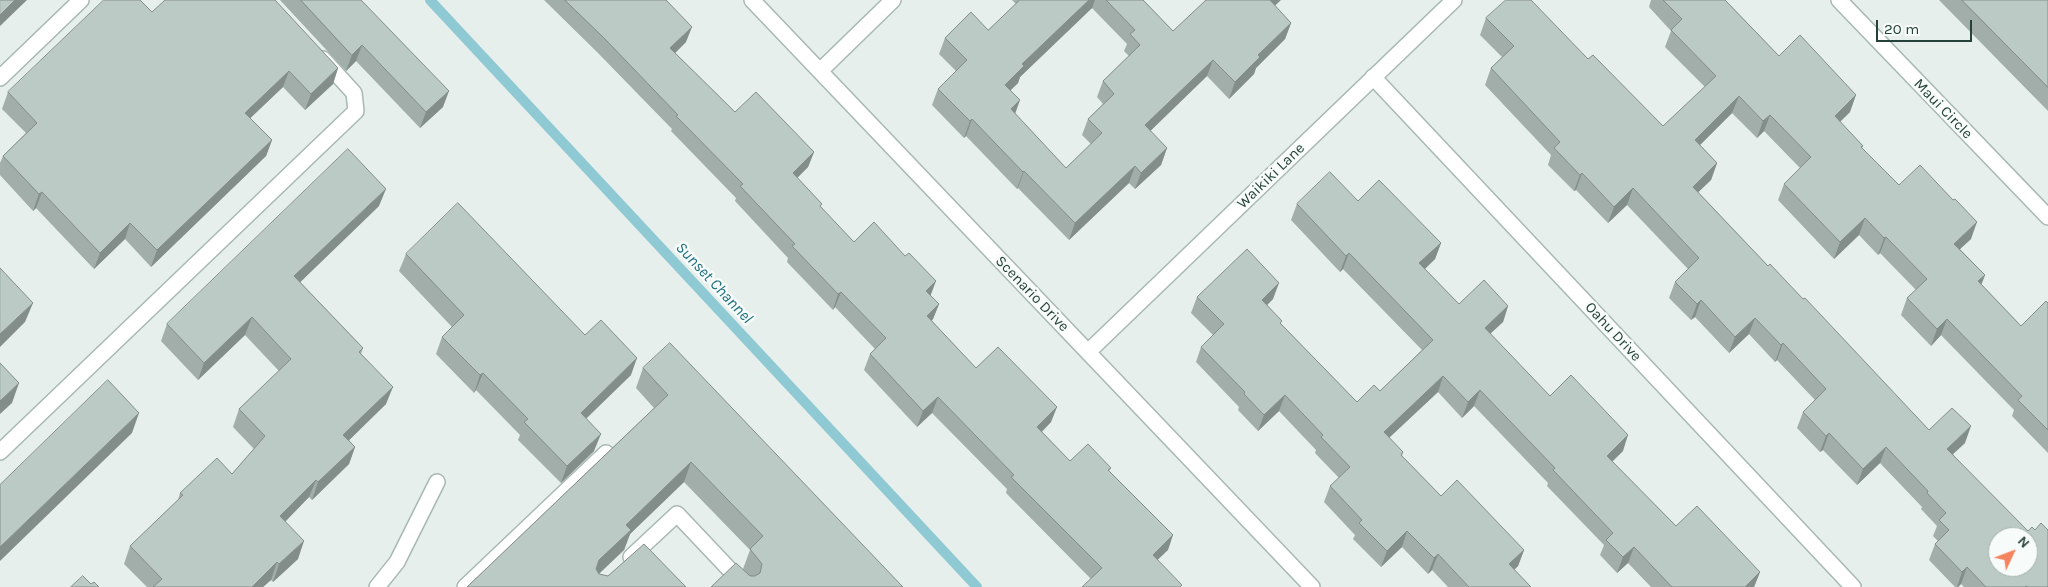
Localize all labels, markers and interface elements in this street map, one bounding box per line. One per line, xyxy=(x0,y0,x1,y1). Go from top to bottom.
scale bar xyxy=(1878,10,1974,42)
text: 20 m xyxy=(1884,20,1919,38)
street label: Maui Circle xyxy=(1910,75,1976,143)
street label: Waikiki Lane xyxy=(1233,139,1309,213)
water label: Sunset Channel xyxy=(671,238,757,328)
street label: Scenario Drive xyxy=(991,252,1073,336)
street label: Oahu Drive xyxy=(1581,299,1645,365)
north arrow xyxy=(1988,527,2038,577)
text: N xyxy=(2014,533,2033,552)

